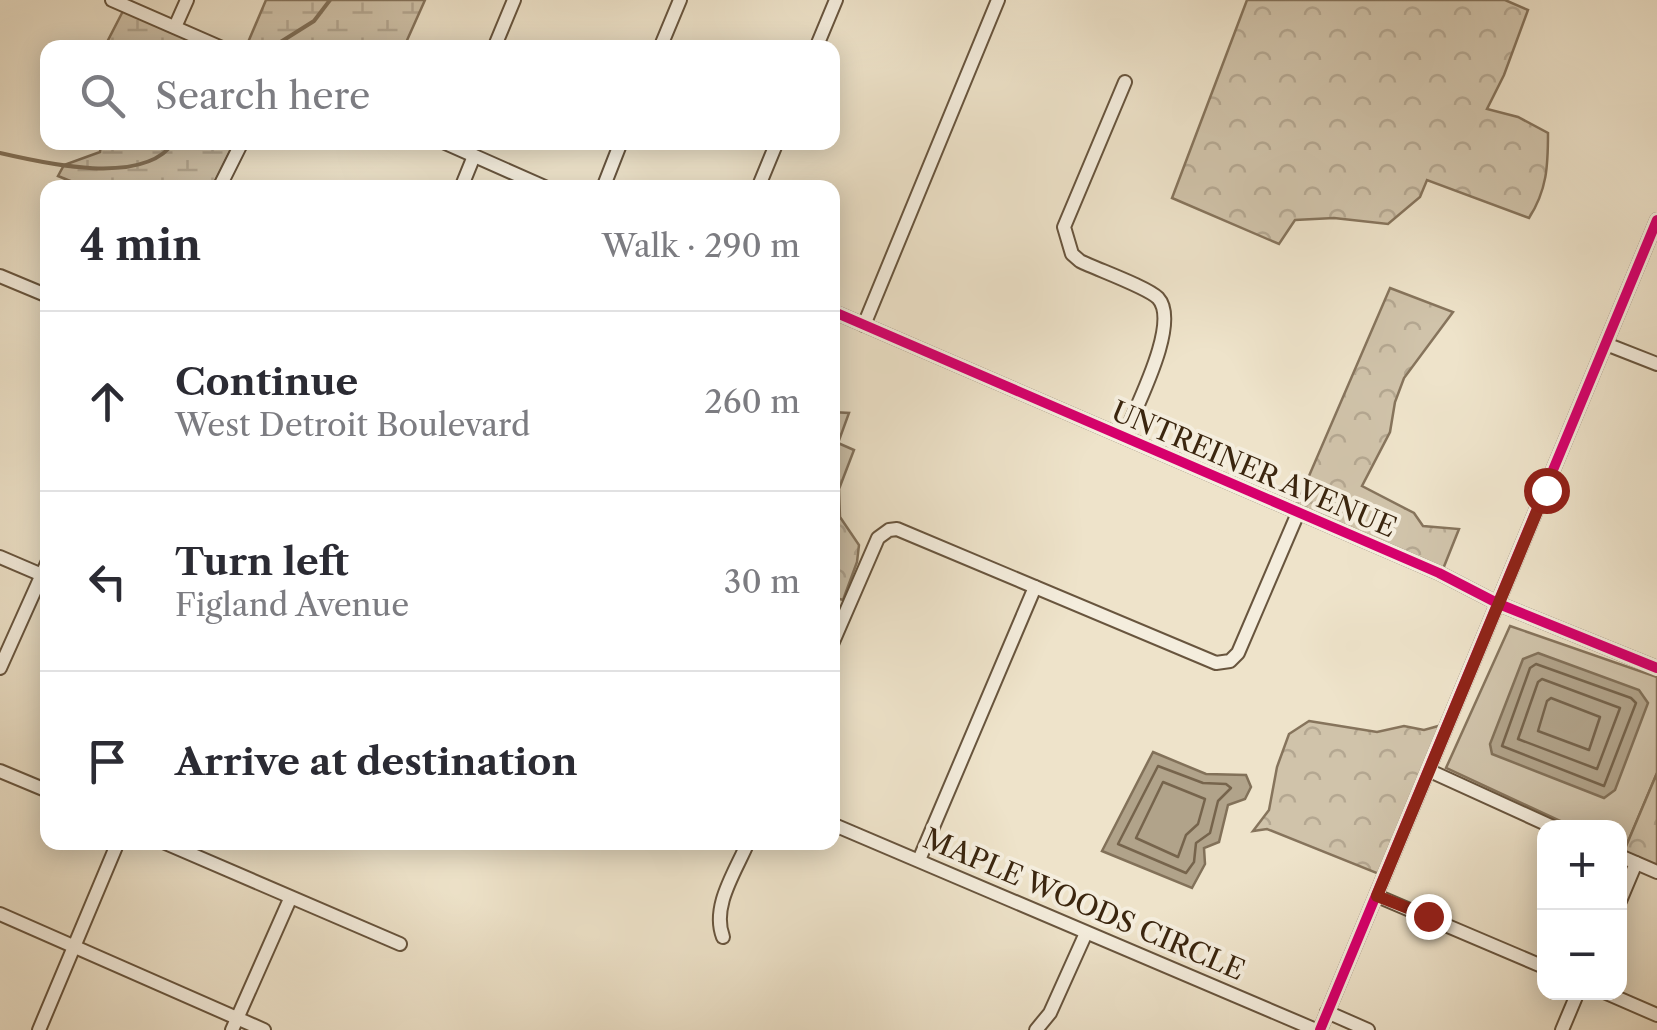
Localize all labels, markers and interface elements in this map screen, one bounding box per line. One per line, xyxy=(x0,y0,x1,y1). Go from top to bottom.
search box xyxy=(40,40,840,150)
icon: search xyxy=(75,68,130,123)
text: Search here xyxy=(155,72,370,119)
text: 4 min xyxy=(80,219,201,271)
text: Walk · 290 m xyxy=(602,226,800,265)
text: Continue xyxy=(175,358,358,405)
icon: ahead xyxy=(80,374,135,429)
text: 260 m xyxy=(704,382,800,421)
street label: UNTREINER AVENUE xyxy=(1106,394,1402,544)
text: West Detroit Boulevard xyxy=(175,405,531,444)
route start xyxy=(1524,468,1570,514)
text: Turn left xyxy=(175,538,349,585)
icon: left xyxy=(80,554,135,609)
text: 30 m xyxy=(724,562,800,601)
text: Figland Avenue xyxy=(175,585,409,624)
icon: arrive xyxy=(80,734,135,789)
text: Arrive at destination xyxy=(175,738,578,785)
map controls xyxy=(1537,820,1627,1000)
button: + xyxy=(1537,820,1627,910)
street label: MAPLE WOODS CIRCLE xyxy=(918,821,1250,987)
route end xyxy=(1406,894,1452,940)
button: − xyxy=(1537,910,1627,1000)

